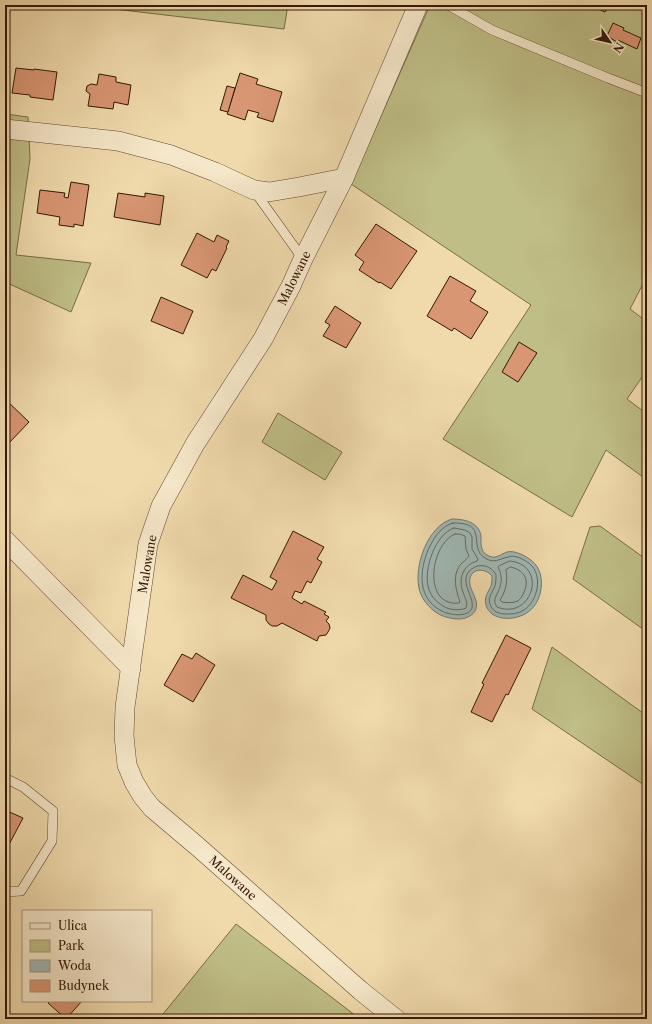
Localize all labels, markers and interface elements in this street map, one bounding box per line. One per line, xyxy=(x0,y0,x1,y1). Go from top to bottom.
north arrow xyxy=(590,22,630,62)
text: N xyxy=(610,40,627,56)
street label: Malowane xyxy=(274,248,314,308)
street label: Malowane xyxy=(134,533,160,594)
street label: Malowane xyxy=(206,853,260,904)
legend xyxy=(22,910,152,1002)
text: Ulica xyxy=(58,918,88,933)
text: Park xyxy=(58,938,85,953)
text: Woda xyxy=(57,958,92,973)
text: Budynek xyxy=(58,978,110,993)

